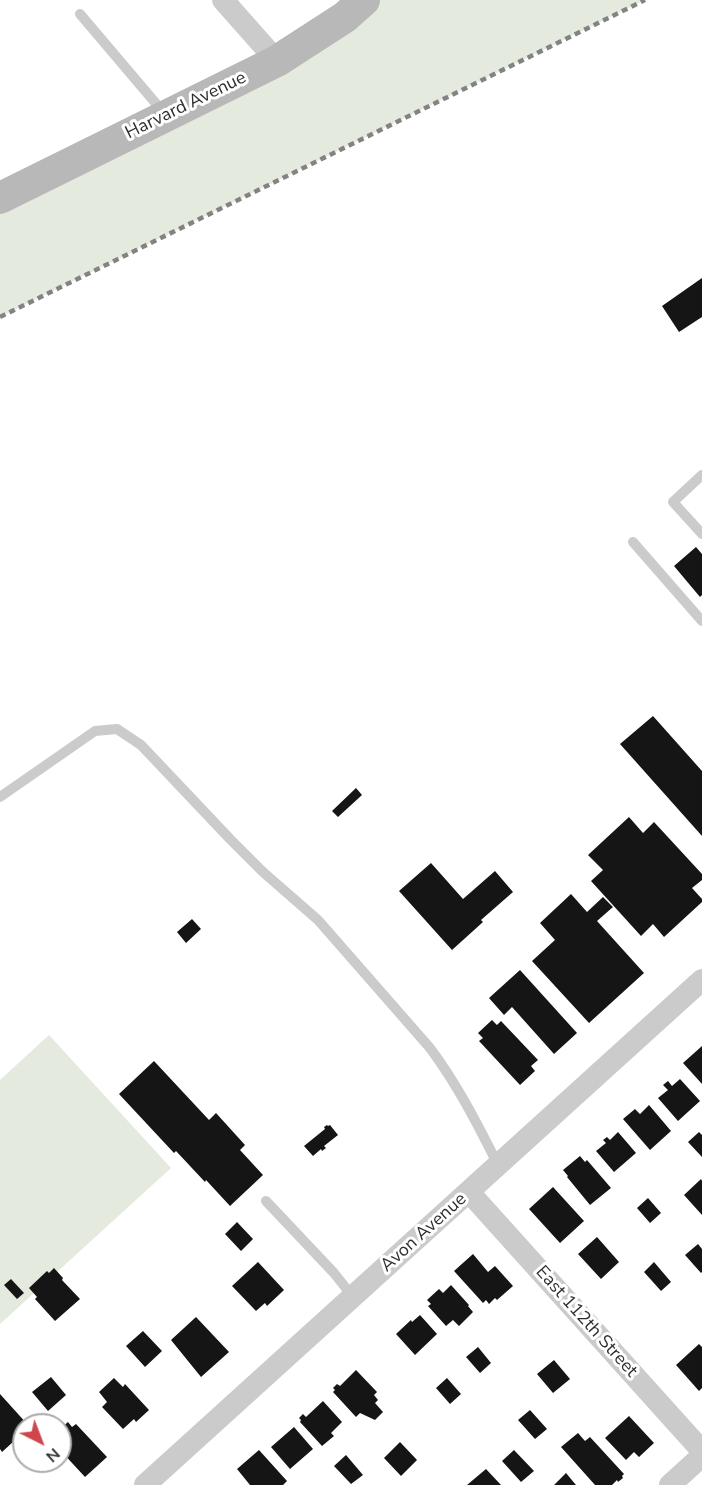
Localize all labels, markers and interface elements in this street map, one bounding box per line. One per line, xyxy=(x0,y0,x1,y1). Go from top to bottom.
street label: Harvard Avenue xyxy=(122,67,250,145)
street label: Avon Avenue xyxy=(377,1189,471,1277)
street label: East 112th Street xyxy=(530,1262,642,1382)
north arrow xyxy=(12,1413,72,1473)
text: N xyxy=(41,1443,65,1467)

